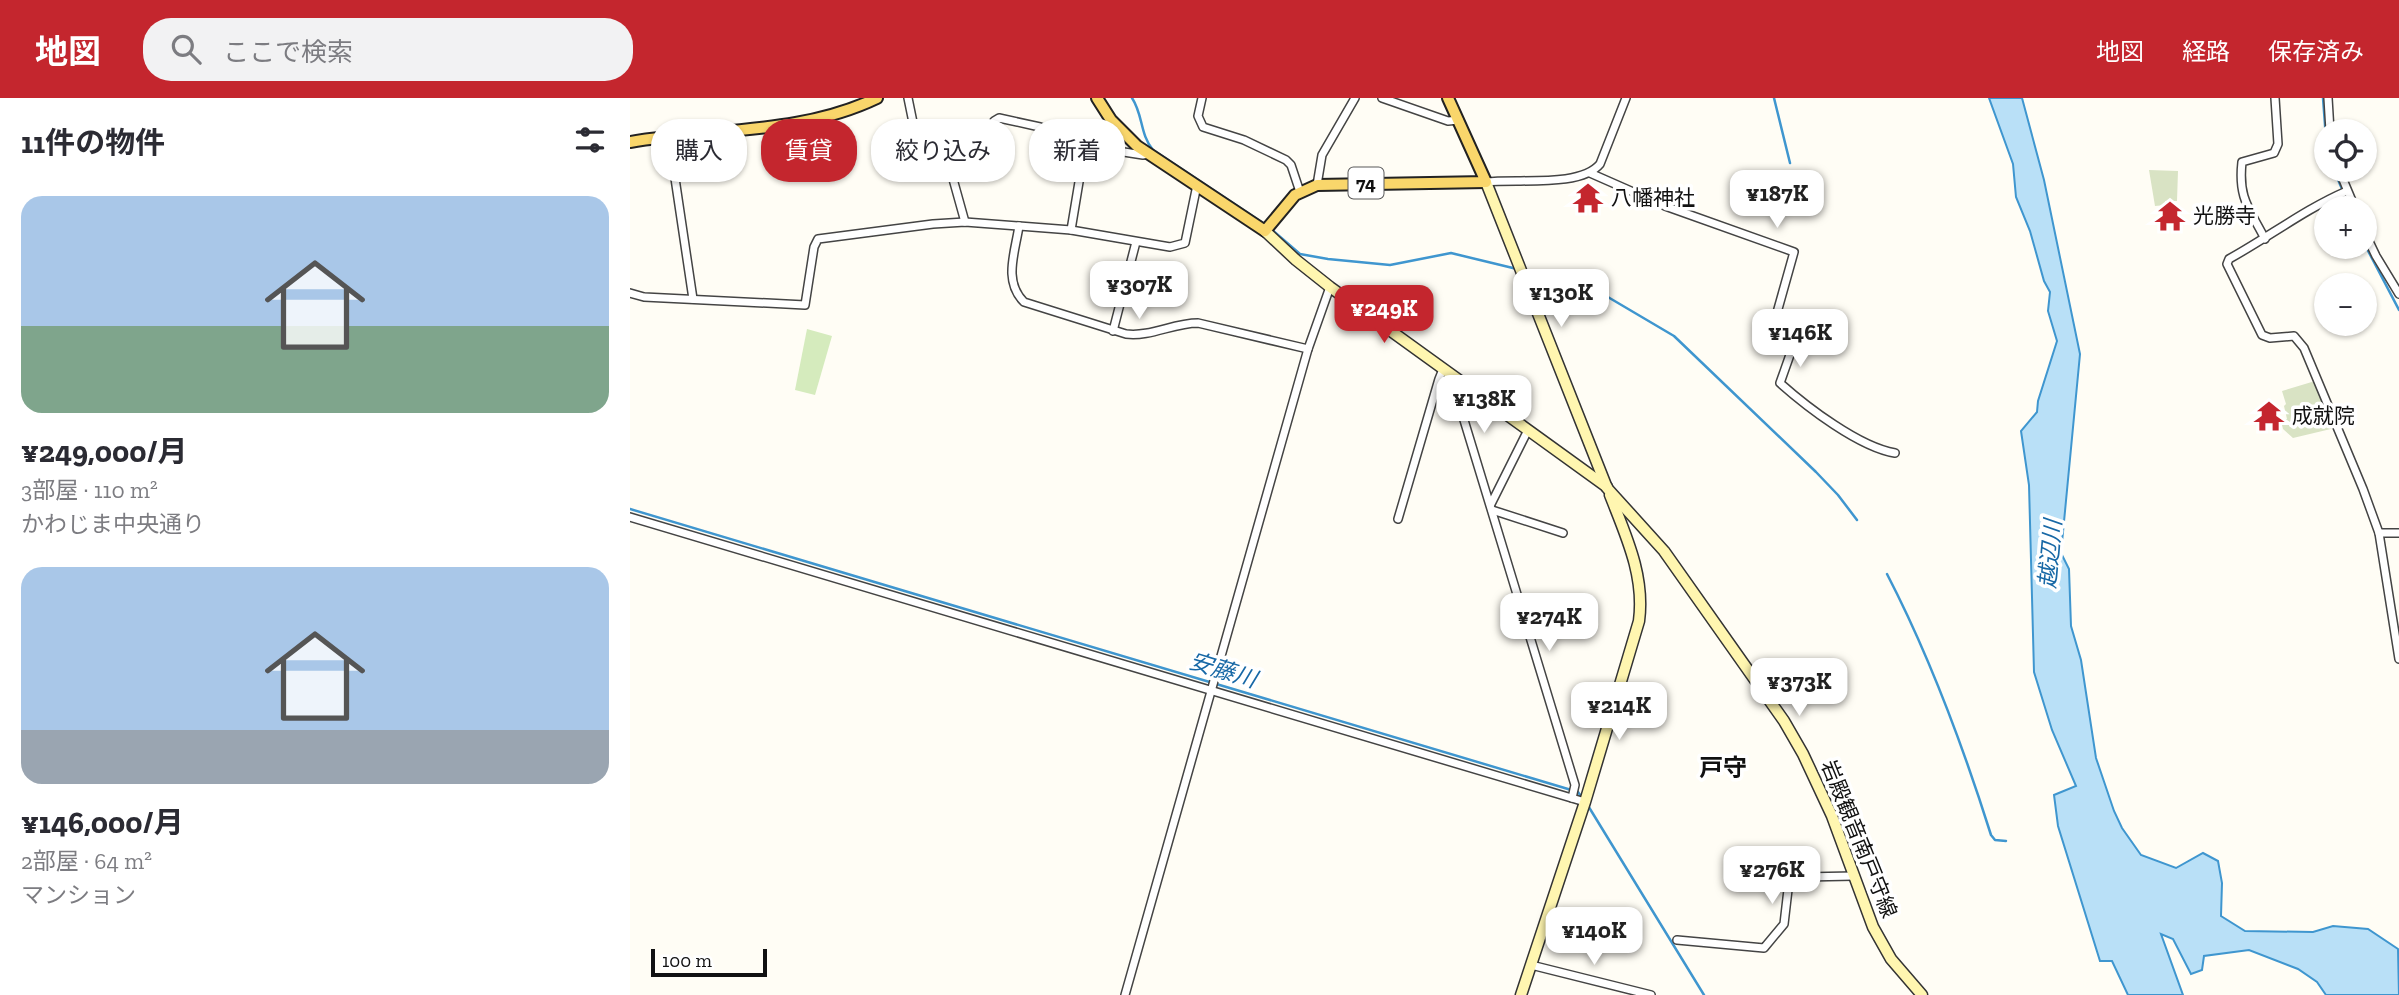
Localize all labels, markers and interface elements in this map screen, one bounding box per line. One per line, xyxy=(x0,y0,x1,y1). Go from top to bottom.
search box xyxy=(143,18,633,81)
icon: search xyxy=(167,30,205,68)
text: 地図 xyxy=(35,32,101,71)
text: ここで検索 xyxy=(223,36,353,68)
text: 地図 xyxy=(2096,37,2144,66)
text: 経路 xyxy=(2182,37,2230,66)
text: 保存済み xyxy=(2268,37,2364,66)
chip: 購入 xyxy=(651,119,747,182)
chip: 賃貸 xyxy=(761,119,857,182)
chip: 絞り込み xyxy=(871,119,1015,182)
chip: 新着 xyxy=(1029,119,1125,182)
map controls xyxy=(2314,119,2377,336)
button: locate xyxy=(2314,119,2377,182)
icon: filters xyxy=(571,121,609,159)
text: 11件の物件 xyxy=(21,125,165,161)
road number: 74 xyxy=(1348,167,1384,198)
pin: ¥187K xyxy=(1728,170,1826,230)
text: ¥187K xyxy=(1746,179,1808,207)
temple icon: 八幡神社 xyxy=(1571,181,1605,215)
place label: 八幡神社 xyxy=(1611,185,1695,210)
button: + xyxy=(2314,196,2377,259)
temple icon: 光勝寺 xyxy=(2153,199,2187,233)
place label: 光勝寺 xyxy=(2193,203,2256,228)
icon: home xyxy=(252,242,378,368)
pin: ¥307K xyxy=(1090,262,1188,321)
text: ¥307K xyxy=(1106,270,1172,298)
pin: ¥130K xyxy=(1512,270,1610,329)
button: − xyxy=(2314,273,2377,336)
text: ¥130K xyxy=(1529,278,1593,306)
pin: ¥249K xyxy=(1335,286,1433,345)
text: ¥249K xyxy=(1351,294,1417,322)
pin: ¥146K xyxy=(1751,310,1849,369)
text: ¥146K xyxy=(1768,318,1832,346)
pin: ¥138K xyxy=(1435,376,1533,435)
text: ¥138K xyxy=(1452,384,1516,412)
temple icon: 成就院 xyxy=(2252,399,2286,433)
place label: 成就院 xyxy=(2292,403,2355,428)
text: ¥249,000/月 xyxy=(21,434,188,470)
text: 3部屋 · 110 m² xyxy=(21,476,158,504)
text: かわじま中央通り xyxy=(21,510,205,538)
water label: 越辺川 xyxy=(2033,515,2067,590)
pin: ¥274K xyxy=(1500,594,1598,653)
text: ¥274K xyxy=(1516,602,1582,630)
icon: home xyxy=(252,613,378,739)
water label: 安藤川 xyxy=(1186,647,1263,694)
pin: ¥373K xyxy=(1750,658,1848,718)
text: ¥373K xyxy=(1766,667,1832,695)
pin: ¥214K xyxy=(1570,682,1668,742)
text: ¥214K xyxy=(1587,691,1651,719)
district label: 戸守 xyxy=(1699,753,1747,782)
street label: 岩殿観音南戸守線 xyxy=(1816,756,1903,921)
text: ¥146,000/月 xyxy=(21,805,184,841)
pin: ¥276K xyxy=(1723,846,1821,906)
text: 2部屋 · 64 m² xyxy=(21,847,152,875)
text: ¥276K xyxy=(1739,855,1805,883)
text: マンション xyxy=(21,881,136,909)
pin: ¥140K xyxy=(1545,908,1643,967)
text: ¥140K xyxy=(1562,916,1626,944)
scale bar xyxy=(651,946,766,978)
text: 100 m xyxy=(662,949,712,972)

